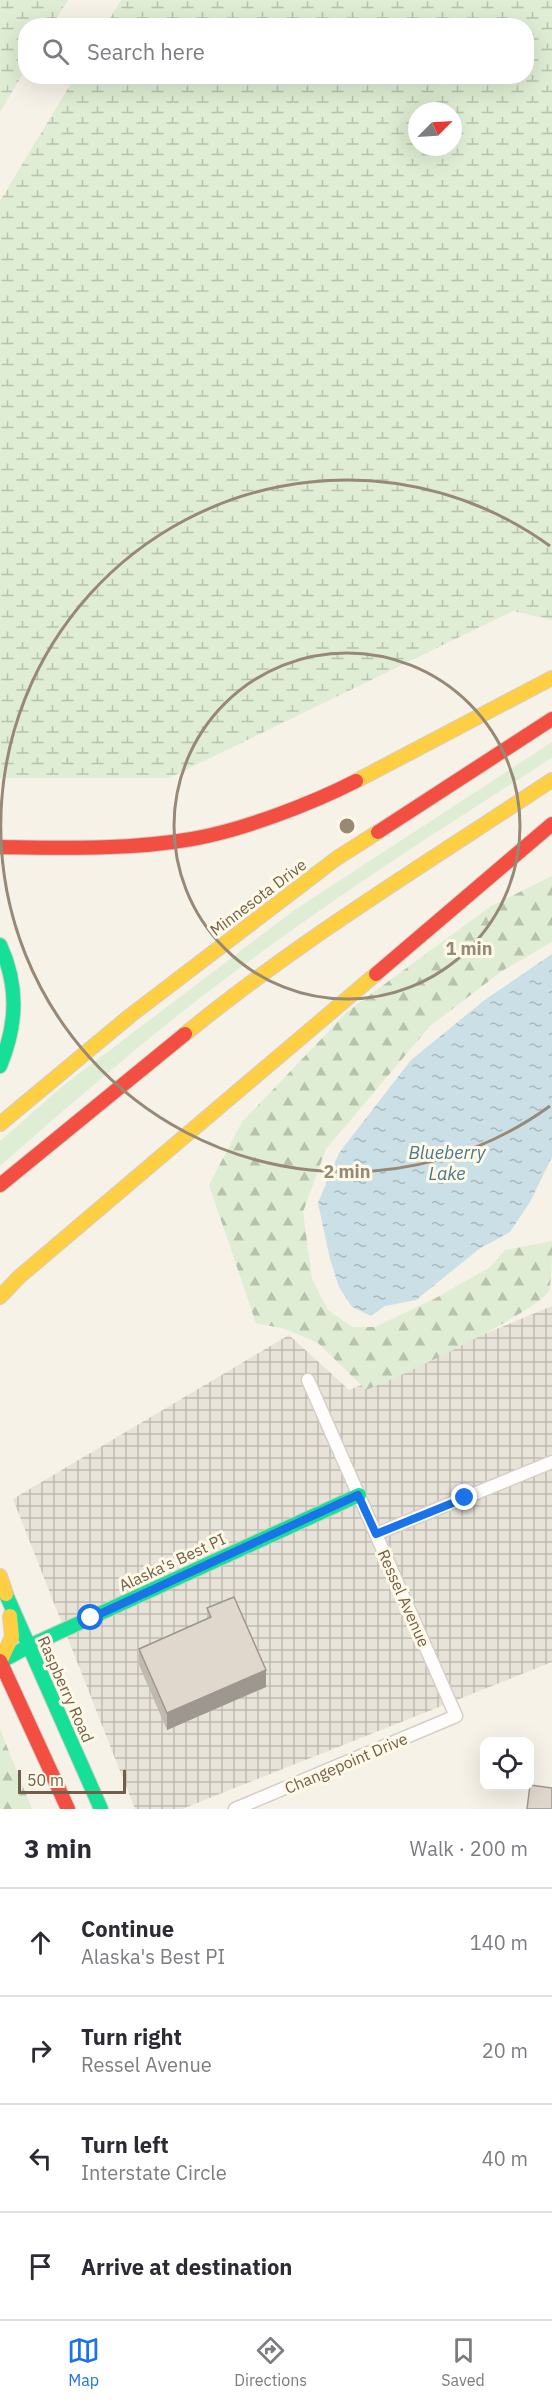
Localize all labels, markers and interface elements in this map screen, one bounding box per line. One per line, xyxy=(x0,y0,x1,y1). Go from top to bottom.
search box xyxy=(18,18,534,84)
icon: search xyxy=(39,35,72,68)
text: Search here xyxy=(87,37,205,66)
north arrow xyxy=(408,102,462,156)
centre of rings xyxy=(337,816,357,836)
street label: Minnesota Drive xyxy=(206,854,310,940)
text: 1 min xyxy=(445,937,493,960)
water label: Blueberry Lake xyxy=(409,1141,487,1185)
text: 2 min xyxy=(323,1160,371,1183)
route end xyxy=(451,1484,477,1510)
street label: Alaska's Best PI xyxy=(115,1529,229,1595)
street label: Ressel Avenue xyxy=(374,1546,434,1650)
route start xyxy=(77,1604,103,1630)
street label: Raspberry Road xyxy=(34,1633,98,1745)
street label: Changepoint Drive xyxy=(281,1728,411,1798)
map controls xyxy=(480,1737,534,1791)
button: locate xyxy=(480,1737,534,1791)
scale bar xyxy=(18,1767,126,1794)
text: 50 m xyxy=(27,1770,64,1790)
text: 3 min xyxy=(24,1831,92,1865)
text: Walk · 200 m xyxy=(410,1835,528,1862)
text: Continue xyxy=(81,1914,174,1943)
icon: ahead xyxy=(24,1926,57,1959)
text: 140 m xyxy=(470,1929,528,1956)
text: Alaska's Best PI xyxy=(81,1943,225,1970)
text: Turn right xyxy=(81,2022,182,2051)
icon: right xyxy=(24,2034,57,2067)
text: 20 m xyxy=(482,2037,528,2064)
text: Ressel Avenue xyxy=(81,2051,212,2078)
text: Turn left xyxy=(81,2130,169,2159)
icon: left xyxy=(24,2142,57,2175)
text: 40 m xyxy=(482,2145,528,2172)
text: Interstate Circle xyxy=(81,2159,227,2186)
icon: arrive xyxy=(24,2250,57,2283)
text: Arrive at destination xyxy=(81,2252,292,2281)
tab: Map xyxy=(67,2334,100,2390)
tab: Directions xyxy=(234,2334,307,2390)
tab: Saved xyxy=(441,2334,485,2390)

